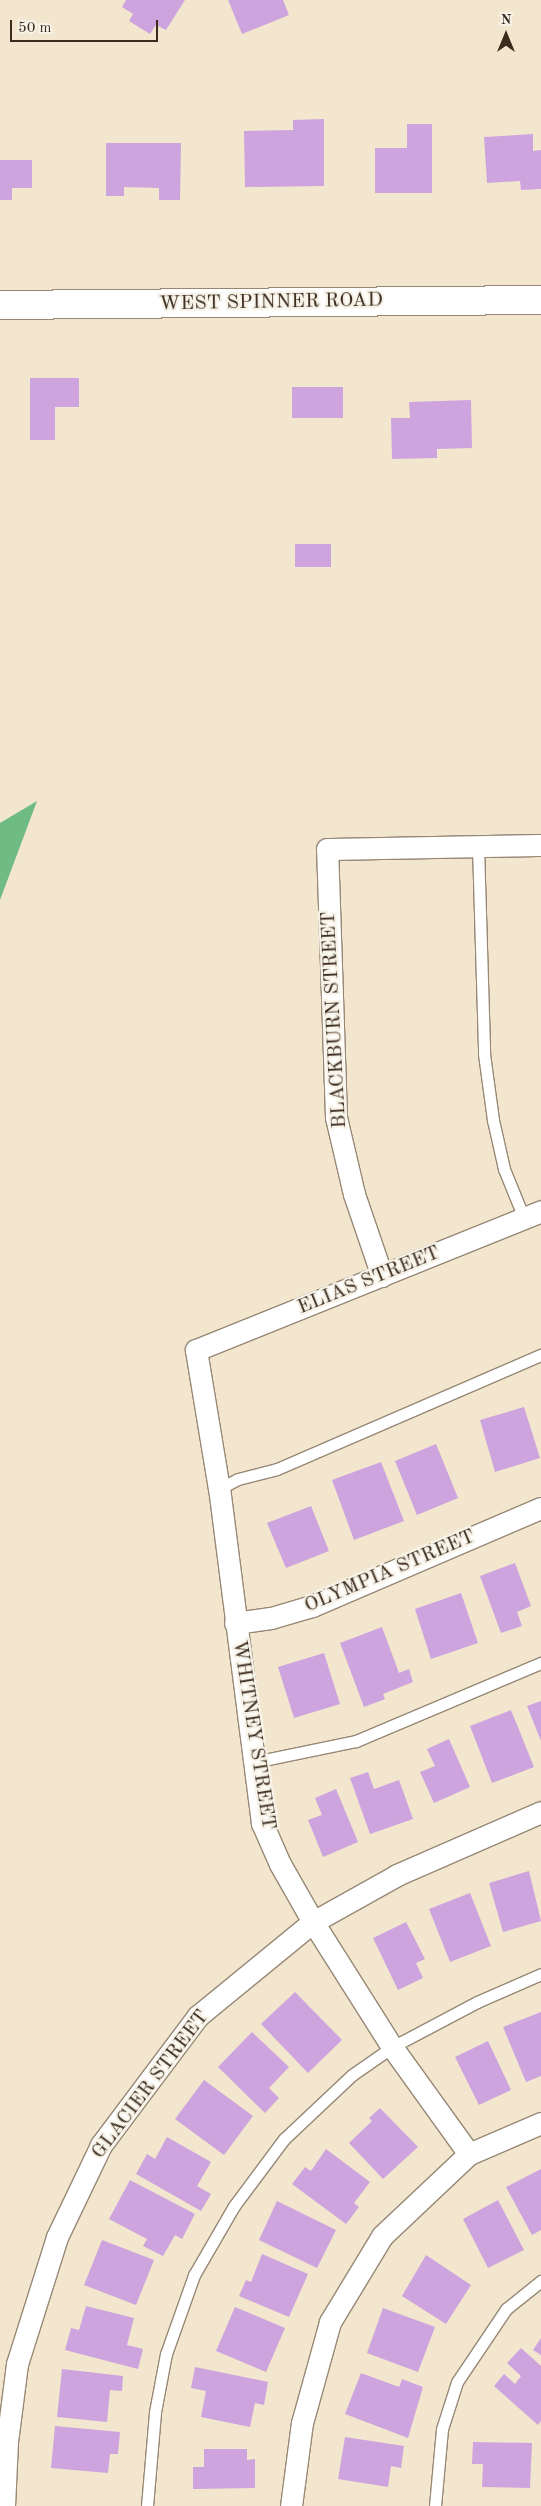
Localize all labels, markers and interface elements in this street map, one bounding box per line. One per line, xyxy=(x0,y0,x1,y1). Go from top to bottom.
scale bar xyxy=(12,10,160,42)
north arrow xyxy=(481,10,531,60)
text: N xyxy=(501,13,511,27)
text: 50 m xyxy=(18,21,52,36)
street label: WEST SPINNER ROAD xyxy=(159,289,383,317)
street label: BLACKBURN STREET xyxy=(317,911,353,1129)
street label: ELIAS STREET xyxy=(294,1242,444,1320)
street label: OLYMPIA STREET xyxy=(301,1525,479,1619)
street label: WHITNEY STREET xyxy=(226,1639,280,1831)
street label: GLACIER STREET xyxy=(87,2006,215,2164)

